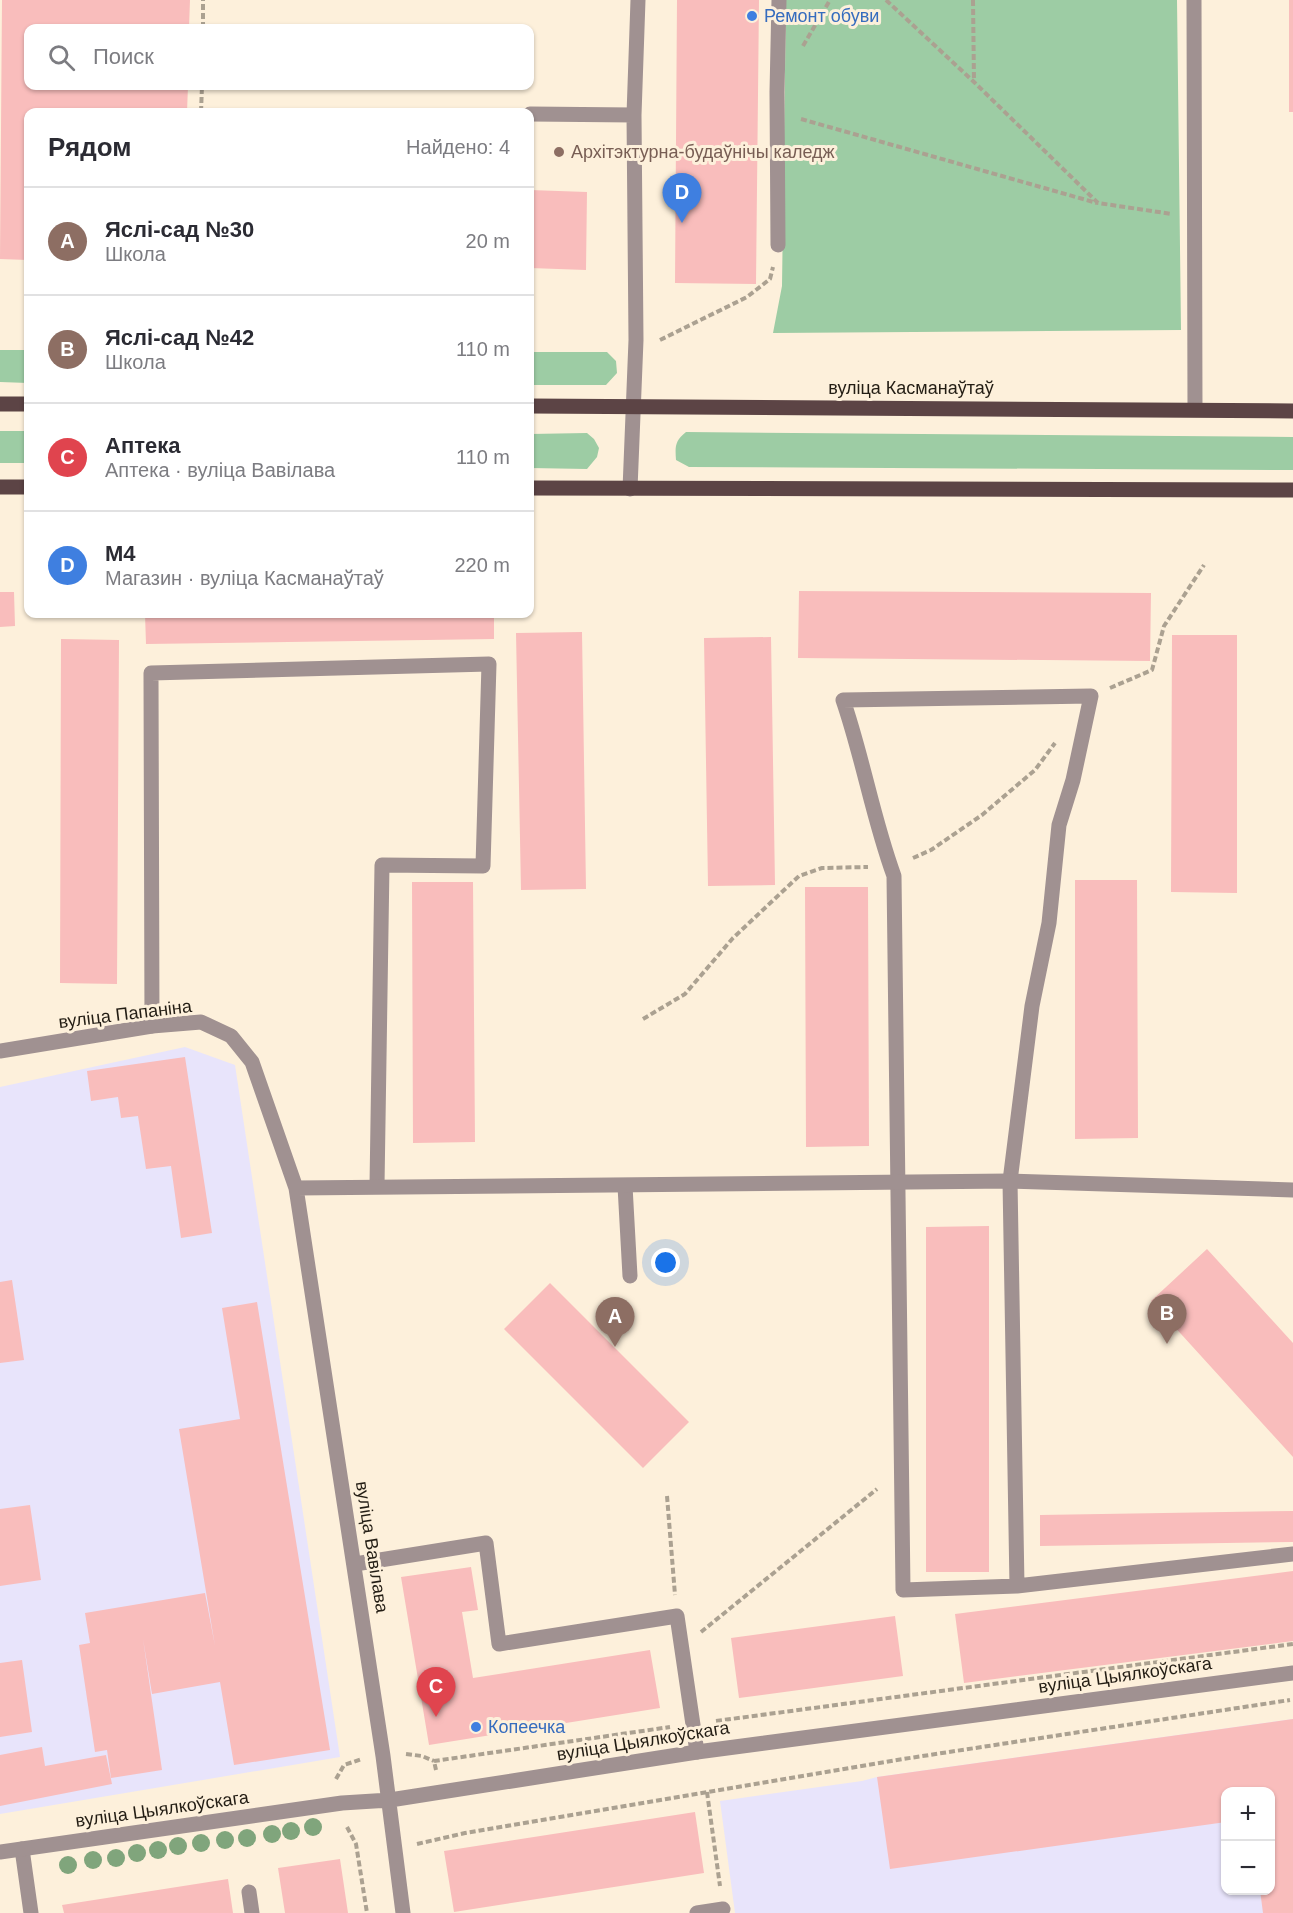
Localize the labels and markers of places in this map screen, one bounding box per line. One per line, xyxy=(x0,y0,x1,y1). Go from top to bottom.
place label: Ремонт обуви xyxy=(764,6,879,26)
marker: Ремонт обуви xyxy=(745,9,759,23)
place label: Архітэктурна-будаўнічы каледж xyxy=(571,142,835,162)
marker: Архітэктурна-будаўнічы каледж xyxy=(552,145,566,159)
pin: D xyxy=(662,174,702,223)
pin: B xyxy=(1148,1294,1186,1344)
pin: A xyxy=(596,1298,634,1347)
pin: C xyxy=(416,1668,456,1717)
place label: Копеечка xyxy=(488,1717,566,1737)
marker: Копеечка xyxy=(469,1720,483,1734)

